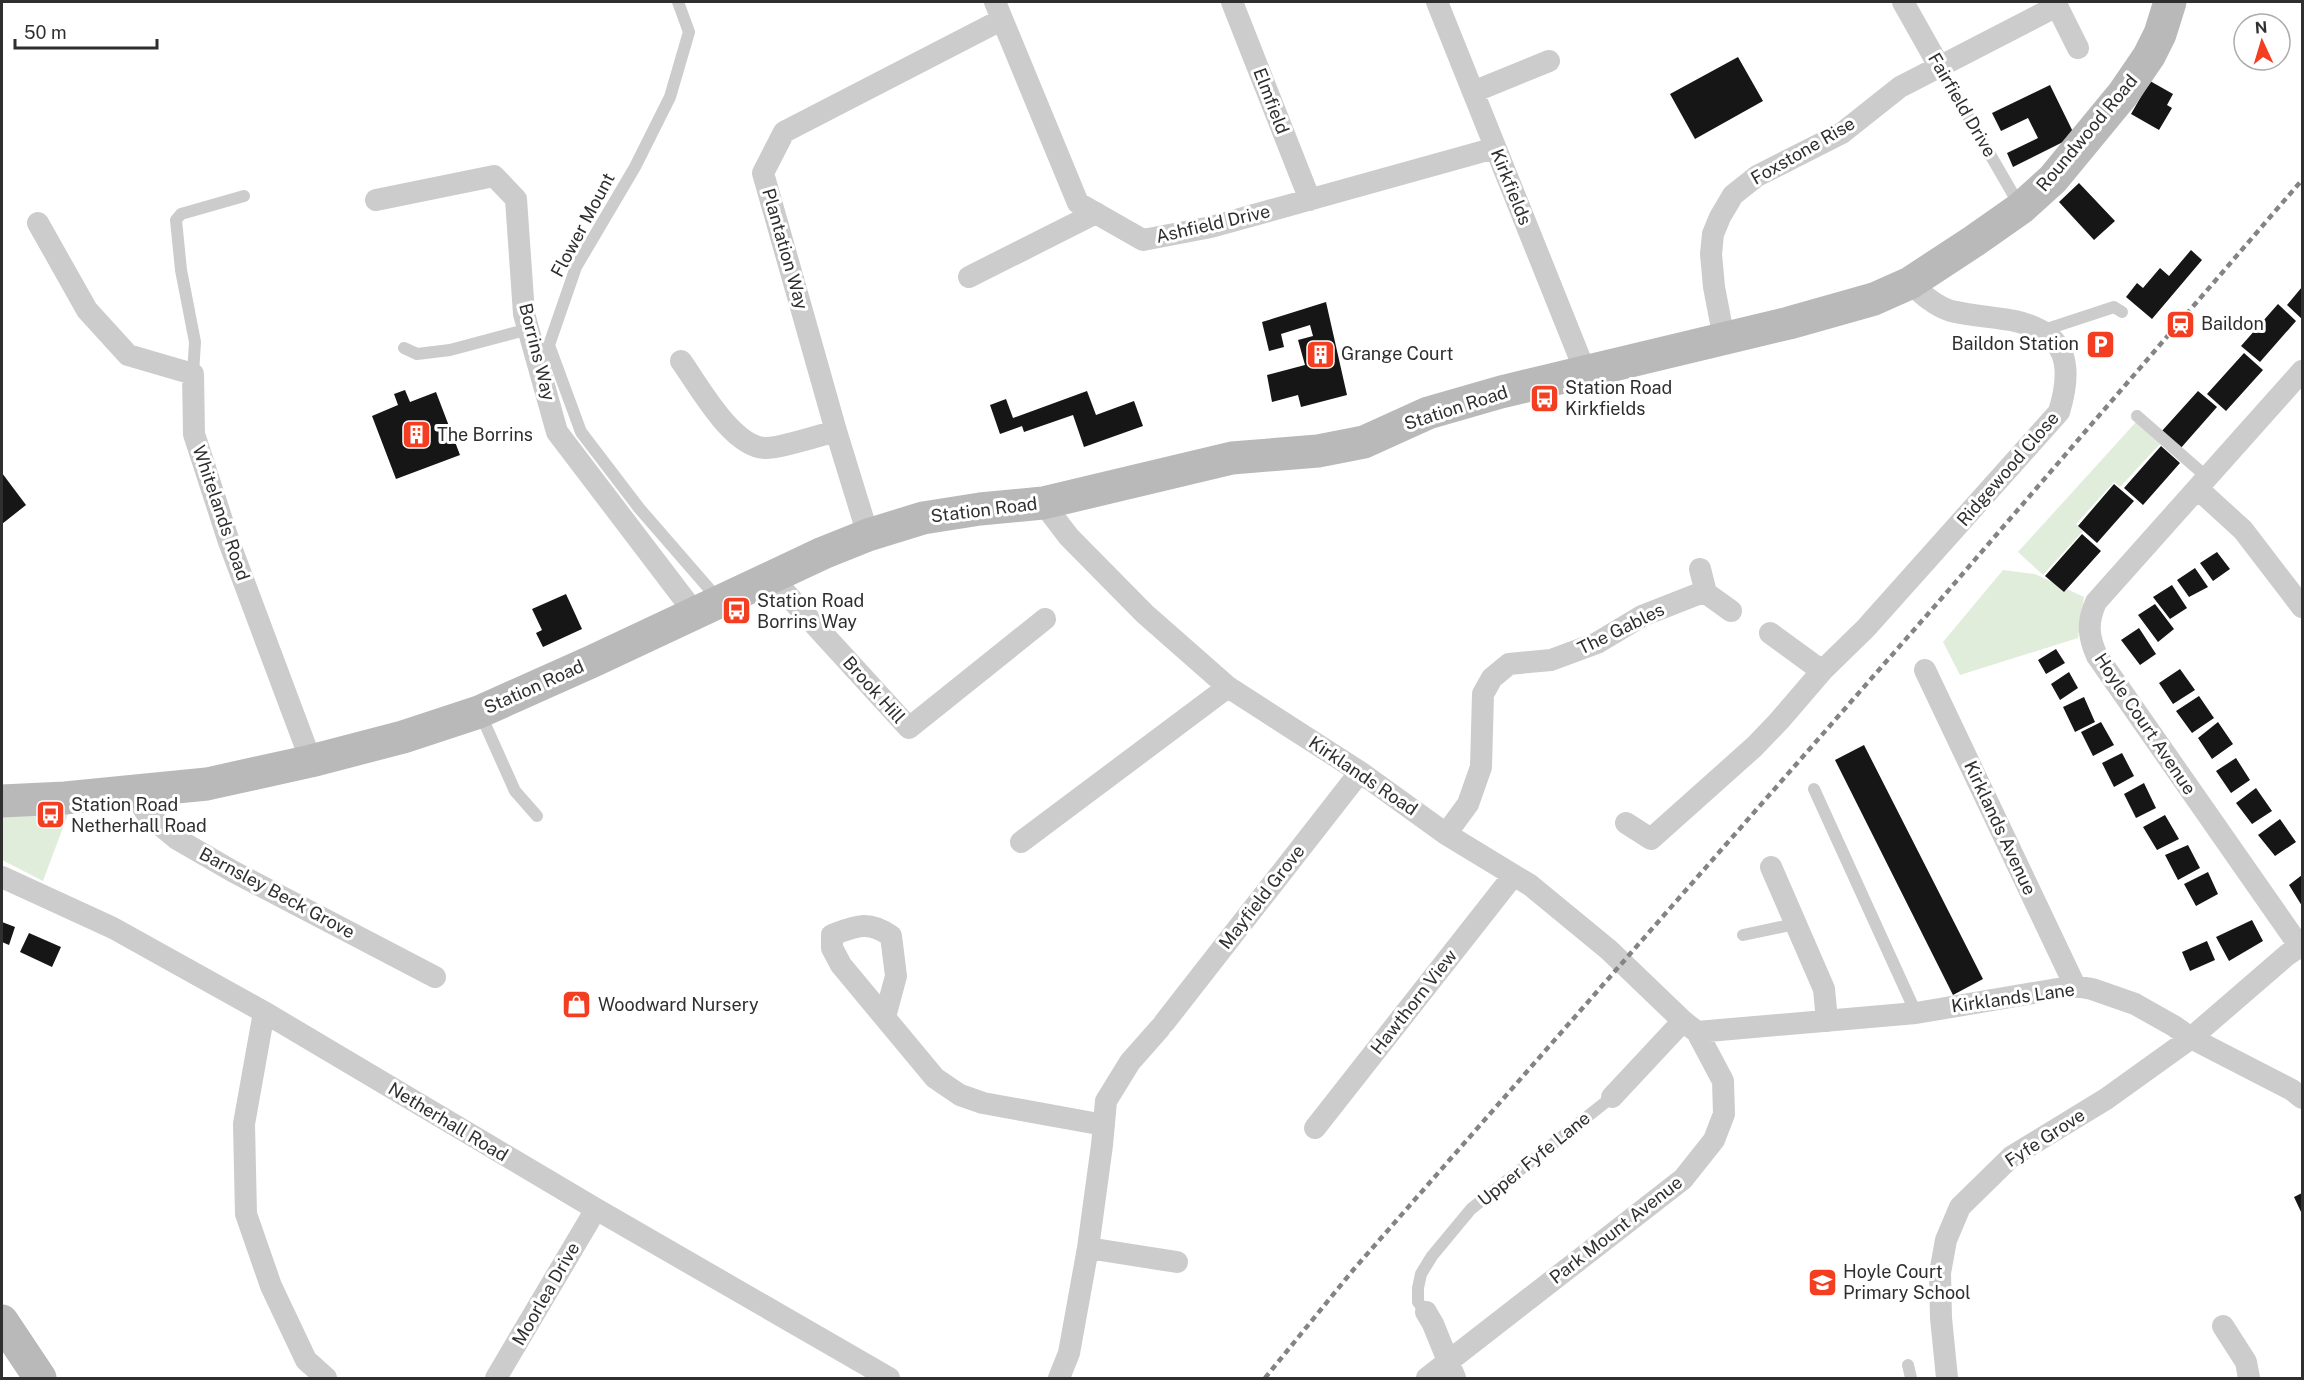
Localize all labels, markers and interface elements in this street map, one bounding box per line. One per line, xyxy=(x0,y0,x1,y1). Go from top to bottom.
scale bar xyxy=(15,12,158,50)
north arrow xyxy=(2232,12,2292,72)
text: N xyxy=(2254,18,2268,37)
text: 50 m xyxy=(24,22,67,43)
street label: Fairfield Drive xyxy=(1924,49,2001,161)
street label: Elmfield xyxy=(1249,65,1294,137)
street label: Roundwood Road xyxy=(2032,70,2141,195)
street label: Foxstone Rise xyxy=(1747,112,1858,189)
street label: Kirkfields xyxy=(1487,146,1536,228)
street label: Flower Mount xyxy=(546,169,619,280)
street label: Plantation Way xyxy=(758,186,813,312)
street label: Ashfield Drive xyxy=(1154,200,1272,247)
street label: Borrins Way xyxy=(515,301,560,403)
station icon: Baildon xyxy=(2164,308,2196,340)
place label: Baildon xyxy=(2201,313,2264,334)
parking icon: Baildon Station xyxy=(2084,328,2116,360)
place label: Baildon Station xyxy=(1951,333,2079,354)
building icon: Grange Court xyxy=(1304,338,1336,370)
place label: Grange Court xyxy=(1341,343,1453,364)
place label: Station Road Kirkfields xyxy=(1565,377,1672,419)
street label: Station Road xyxy=(1402,381,1510,434)
bus stop icon: Station Road Kirkfields xyxy=(1528,382,1560,414)
street label: Ridgewood Close xyxy=(1952,407,2063,530)
building icon: The Borrins xyxy=(400,419,432,451)
place label: The Borrins xyxy=(437,424,533,445)
street label: Whitelands Road xyxy=(189,443,254,583)
street label: Station Road xyxy=(929,493,1038,526)
place label: Station Road Borrins Way xyxy=(757,590,864,632)
bus stop icon: Station Road Borrins Way xyxy=(720,595,752,627)
street label: The Gables xyxy=(1574,599,1667,659)
street label: Hoyle Court Avenue xyxy=(2090,649,2200,798)
street label: Brook Hill xyxy=(839,652,910,727)
street label: Station Road xyxy=(481,655,587,718)
street label: Kirklands Road xyxy=(1305,732,1422,820)
street label: Kirklands Avenue xyxy=(1960,757,2041,898)
place label: Station Road Netherhall Road xyxy=(71,794,207,836)
bus stop icon: Station Road Netherhall Road xyxy=(34,799,66,831)
street label: Mayfield Grove xyxy=(1214,840,1309,953)
street label: Barnsley Beck Grove xyxy=(196,843,359,942)
street label: Hawthorn View xyxy=(1366,945,1461,1058)
street label: Kirklands Lane xyxy=(1950,978,2076,1017)
shop icon: Woodward Nursery xyxy=(561,989,593,1021)
place label: Woodward Nursery xyxy=(598,994,759,1015)
street label: Netherhall Road xyxy=(385,1078,512,1166)
street label: Fyfe Grove xyxy=(2001,1104,2089,1171)
street label: Upper Fyfe Lane xyxy=(1473,1107,1594,1210)
street label: Park Mount Avenue xyxy=(1545,1171,1686,1288)
street label: Moorlea Drive xyxy=(508,1238,584,1349)
place label: Hoyle Court Primary School xyxy=(1843,1261,1971,1303)
school or university icon: Hoyle Court Primary School xyxy=(1806,1266,1838,1298)

